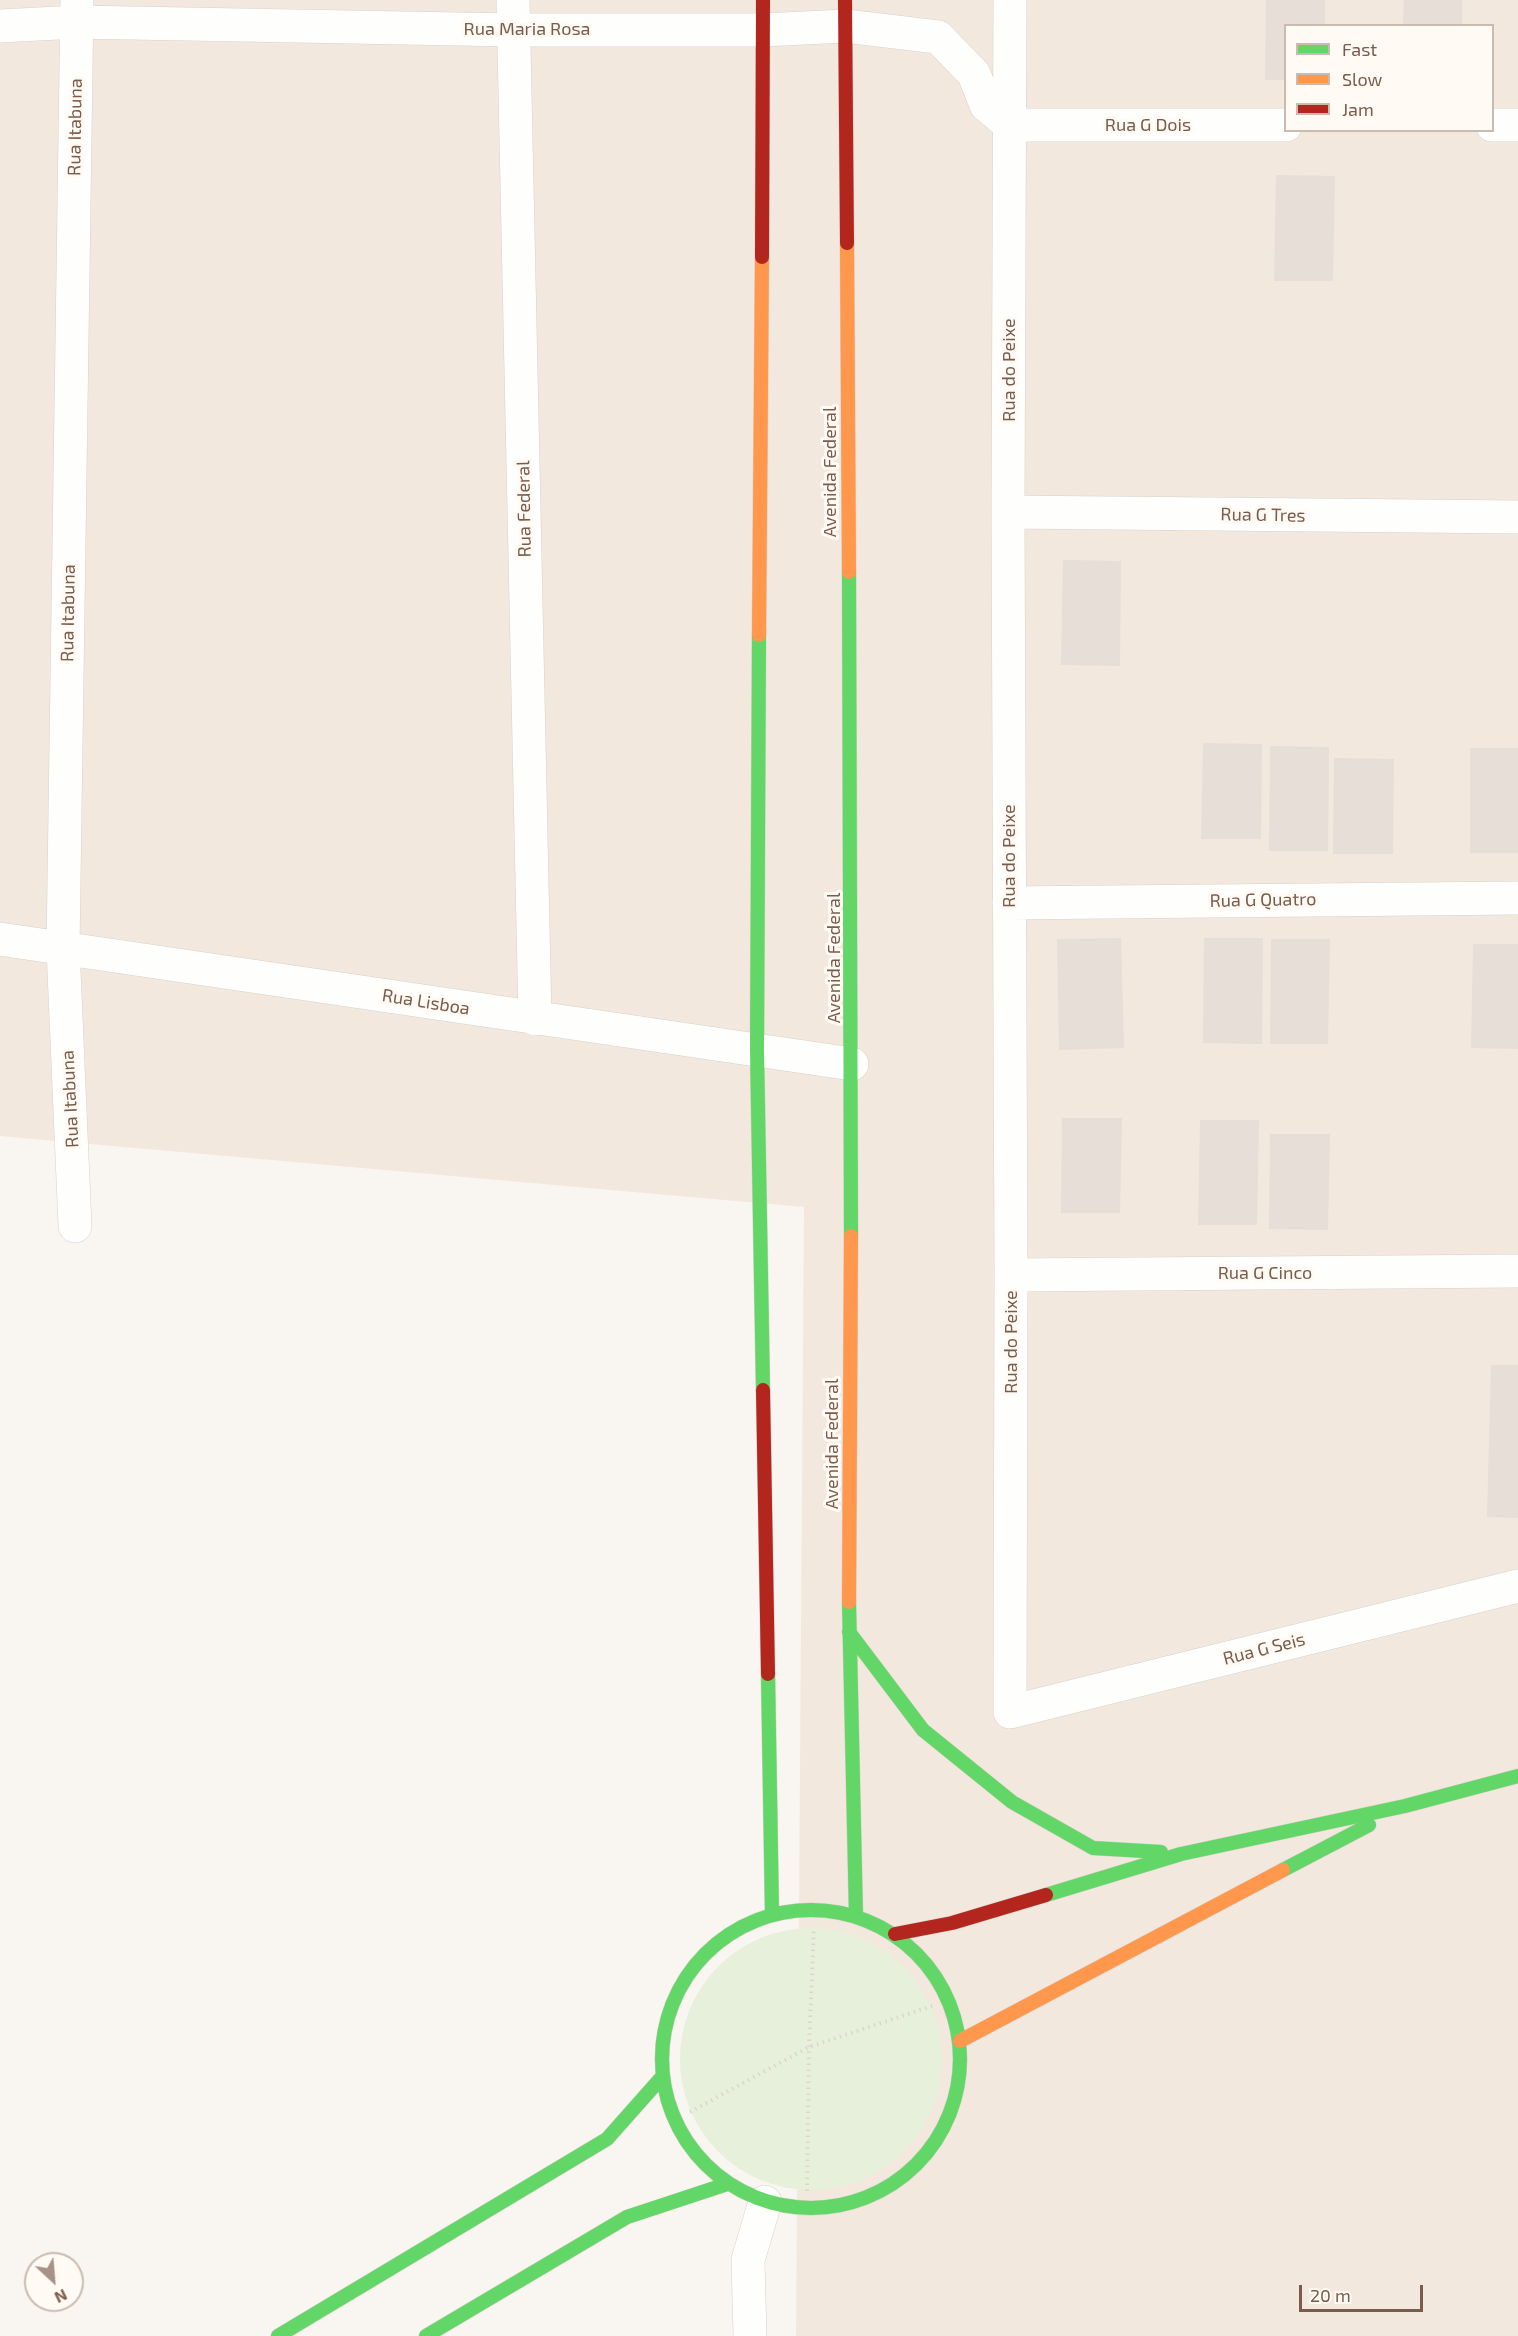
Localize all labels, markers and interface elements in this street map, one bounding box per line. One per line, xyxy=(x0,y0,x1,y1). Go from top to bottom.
street label: Rua Maria Rosa xyxy=(464,18,590,40)
legend xyxy=(1284,24,1494,132)
text: Fast xyxy=(1342,38,1377,60)
text: Slow xyxy=(1342,68,1382,90)
street label: Rua Itabuna xyxy=(63,78,87,176)
text: Jam xyxy=(1342,98,1374,120)
street label: Rua G Dois xyxy=(1105,114,1191,136)
street label: Rua do Peixe xyxy=(998,318,1020,422)
street label: Avenida Federal xyxy=(819,407,841,537)
street label: Rua Federal xyxy=(512,460,536,558)
street label: Rua G Tres xyxy=(1220,503,1306,527)
street label: Rua Itabuna xyxy=(56,564,80,662)
street label: Rua do Peixe xyxy=(998,804,1020,908)
street label: Rua G Quatro xyxy=(1209,888,1317,912)
street label: Avenida Federal xyxy=(823,893,845,1023)
street label: Rua Lisboa xyxy=(381,984,471,1020)
street label: Rua Itabuna xyxy=(57,1050,83,1148)
street label: Rua G Cinco xyxy=(1218,1262,1312,1284)
street label: Rua do Peixe xyxy=(1000,1290,1022,1394)
street label: Avenida Federal xyxy=(821,1379,843,1509)
street label: Rua G Seis xyxy=(1221,1628,1307,1670)
north arrow xyxy=(24,2252,84,2312)
scale bar xyxy=(1302,2273,1426,2311)
text: 20 m xyxy=(1310,2284,1351,2306)
text: N xyxy=(52,2286,71,2308)

